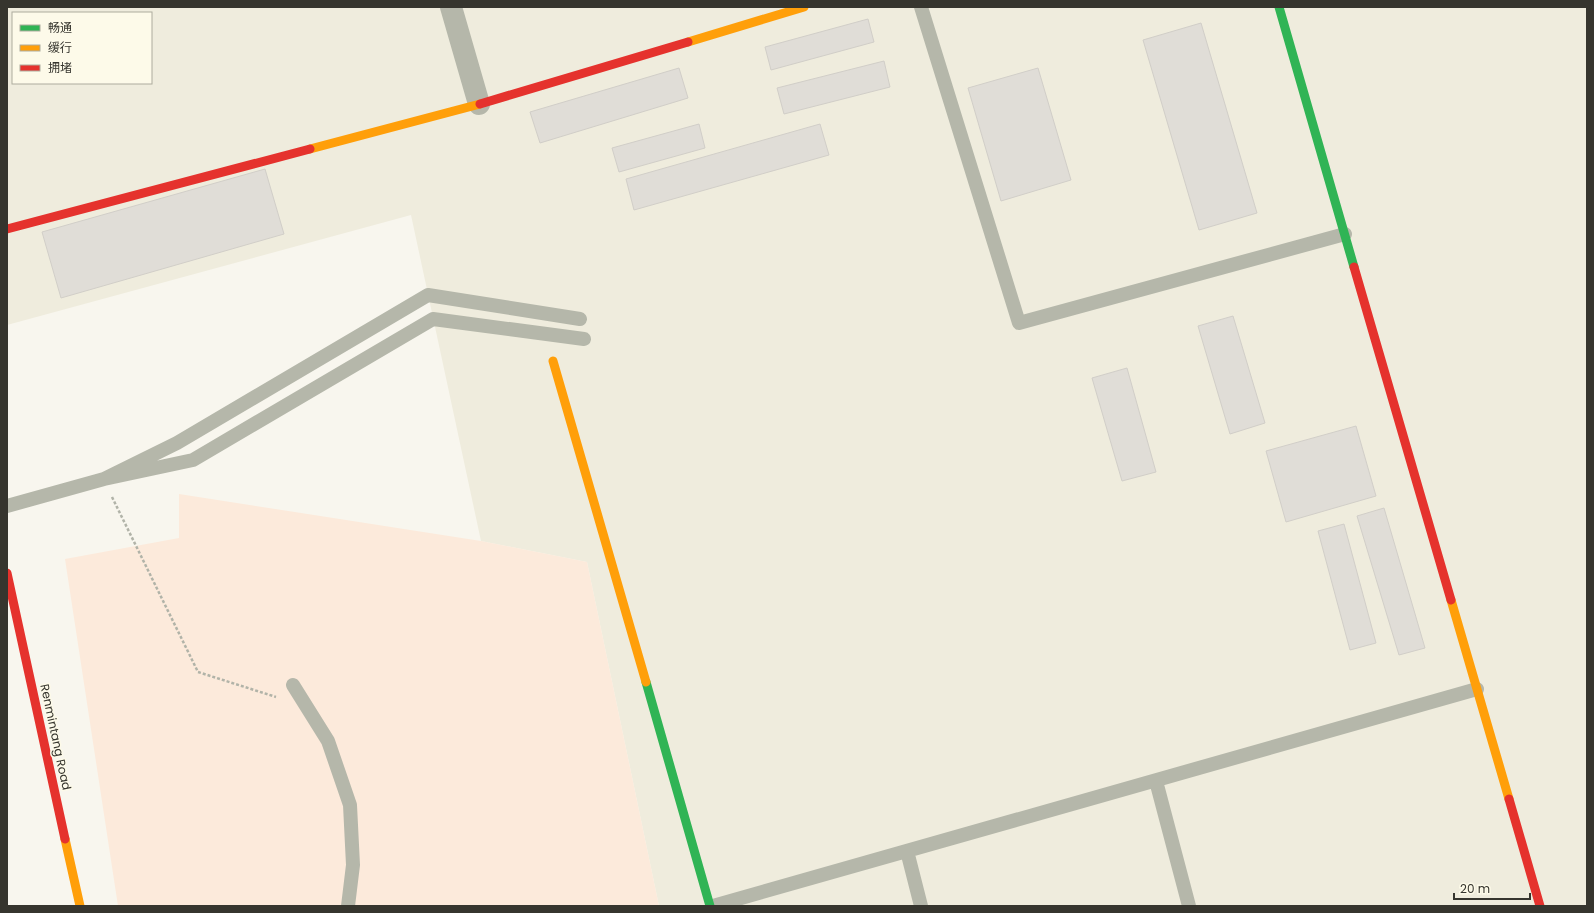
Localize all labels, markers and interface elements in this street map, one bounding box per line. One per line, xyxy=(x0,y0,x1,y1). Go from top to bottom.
legend xyxy=(12,12,152,84)
text: 畅通 xyxy=(48,19,72,36)
text: 缓行 xyxy=(48,39,72,56)
text: 拥堵 xyxy=(48,59,72,76)
street label: Renmintang Road xyxy=(36,682,76,792)
scale bar xyxy=(1454,875,1530,901)
text: 20 m xyxy=(1460,880,1490,897)

